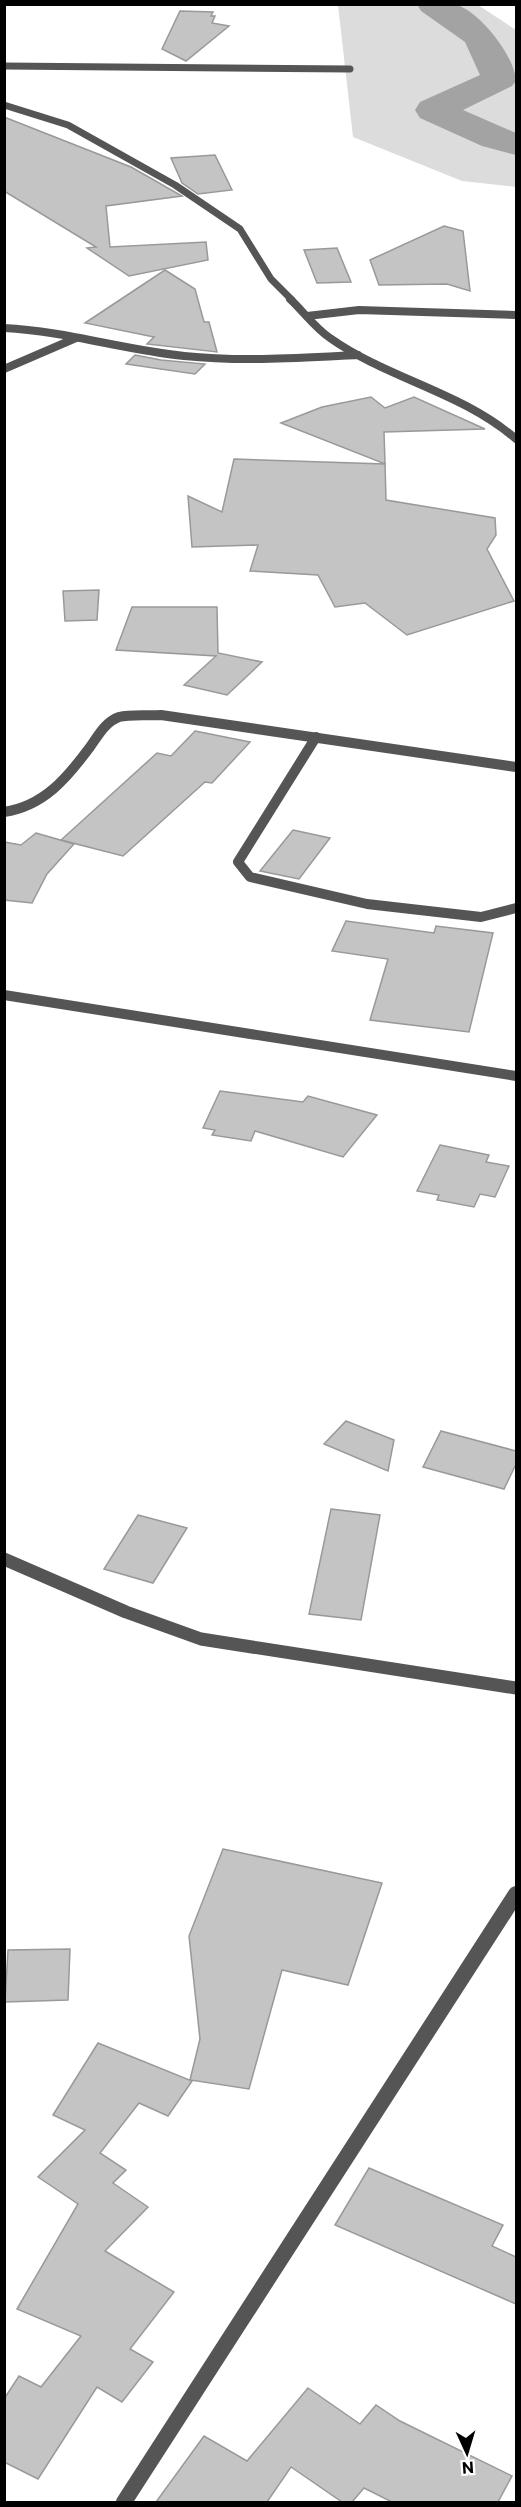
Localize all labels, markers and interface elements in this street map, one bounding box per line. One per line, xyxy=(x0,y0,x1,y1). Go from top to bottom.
north arrow xyxy=(437,2423,497,2483)
text: N xyxy=(461,2459,475,2478)

